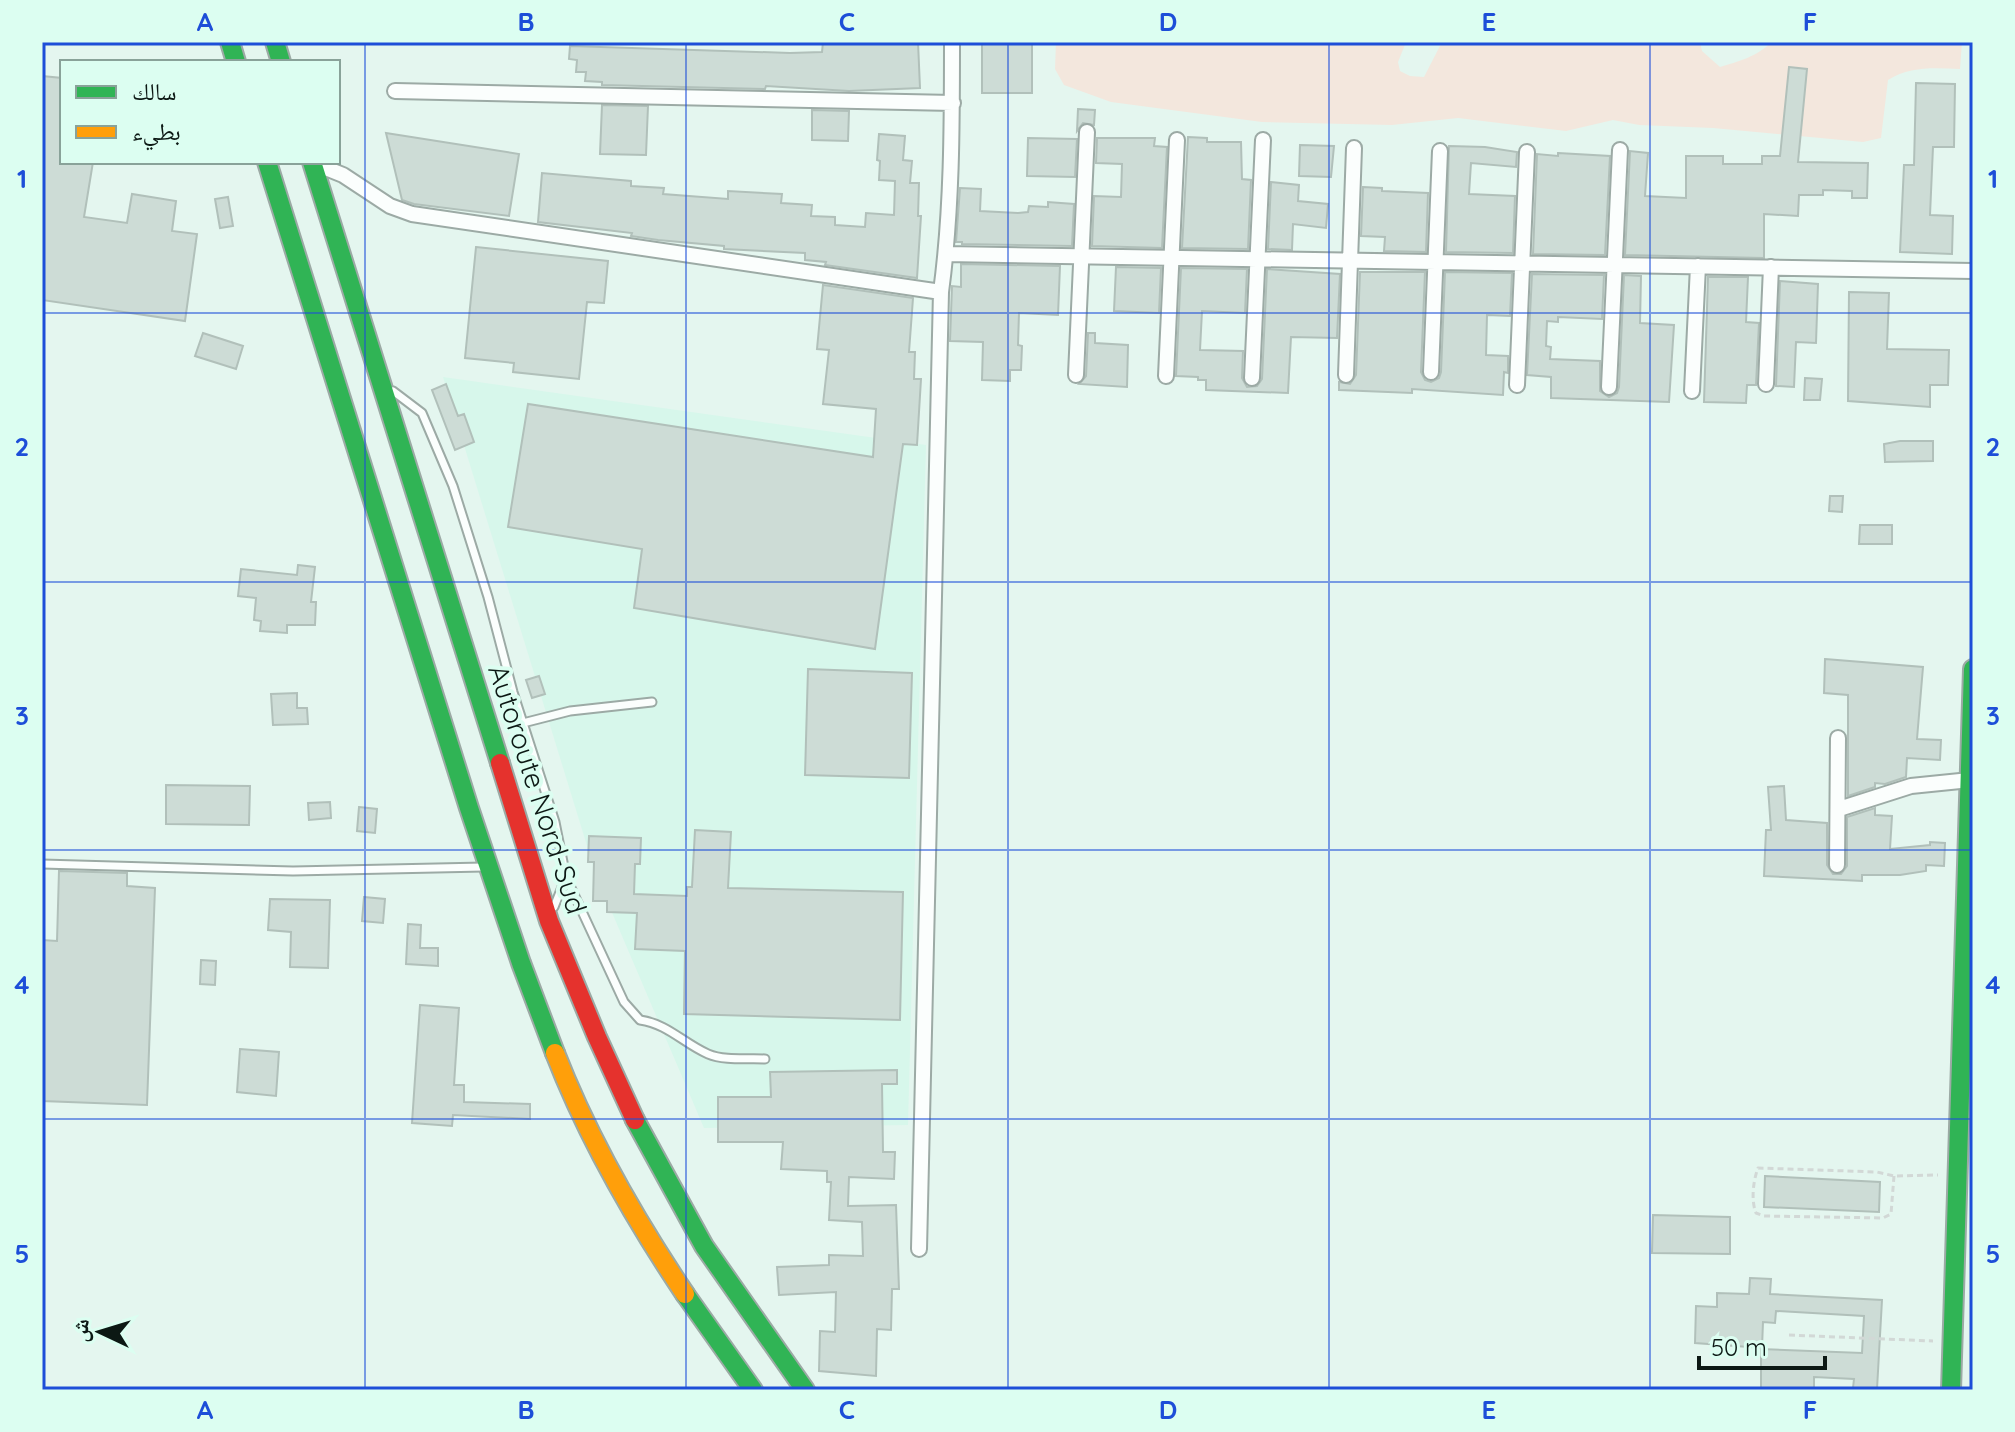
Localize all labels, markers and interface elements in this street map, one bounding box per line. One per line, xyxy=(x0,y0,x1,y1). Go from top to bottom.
text: A xyxy=(197,5,214,38)
text: B xyxy=(517,5,535,38)
text: C xyxy=(839,5,855,38)
text: D xyxy=(1159,5,1177,38)
text: E xyxy=(1482,5,1496,38)
text: F xyxy=(1803,5,1817,38)
legend xyxy=(60,60,340,164)
text: سالك xyxy=(132,76,177,106)
text: بطيء xyxy=(132,116,181,151)
text: 1 xyxy=(17,162,27,195)
text: 1 xyxy=(1988,162,1998,195)
text: 2 xyxy=(15,430,29,463)
text: 2 xyxy=(1986,430,2000,463)
street label: Autoroute Nord-Sud xyxy=(481,660,595,918)
text: 3 xyxy=(15,699,29,732)
text: 3 xyxy=(1986,699,2000,732)
text: 4 xyxy=(14,968,30,1001)
text: 4 xyxy=(1985,968,2001,1001)
text: 5 xyxy=(15,1237,29,1270)
text: 5 xyxy=(1986,1237,2000,1270)
north arrow xyxy=(60,1292,140,1372)
text: ش xyxy=(65,1318,95,1343)
scale bar xyxy=(1699,1320,1825,1370)
text: 50 m xyxy=(1711,1332,1767,1362)
text: A xyxy=(197,1393,214,1426)
text: B xyxy=(517,1393,535,1426)
text: C xyxy=(839,1393,855,1426)
text: D xyxy=(1159,1393,1177,1426)
text: E xyxy=(1482,1393,1496,1426)
text: F xyxy=(1803,1393,1817,1426)

